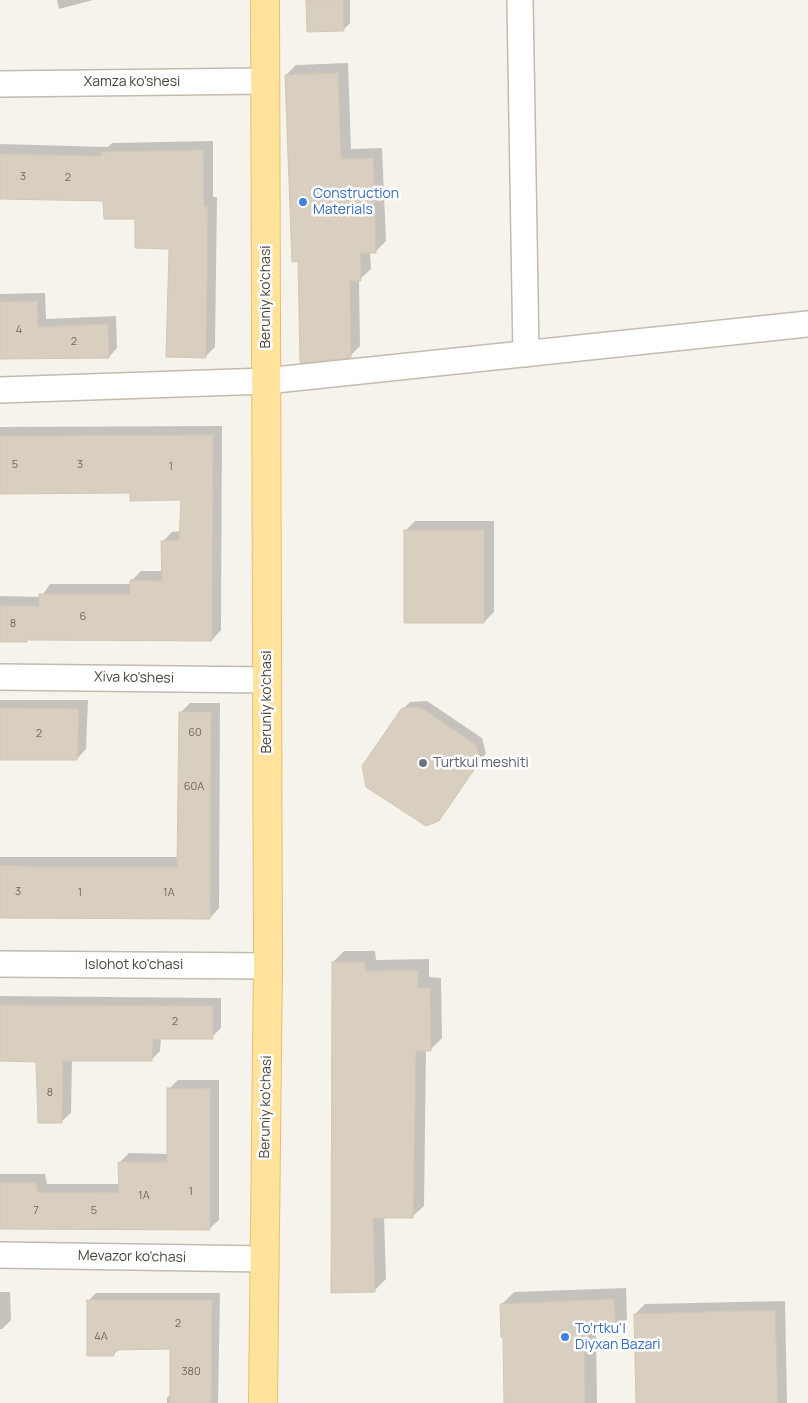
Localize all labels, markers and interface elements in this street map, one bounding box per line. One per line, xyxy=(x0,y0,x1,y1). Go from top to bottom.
street label: Xamza ko'shesi xyxy=(84,74,180,90)
house number: 3 xyxy=(20,170,26,184)
house number: 2 xyxy=(65,171,71,185)
place label: Construction Materials xyxy=(313,186,399,218)
marker: Construction Materials xyxy=(297,196,309,208)
street label: Beruniy ko'chasi xyxy=(258,245,274,349)
house number: 4 xyxy=(16,323,22,337)
house number: 2 xyxy=(71,335,77,349)
house number: 5 xyxy=(12,458,18,472)
house number: 3 xyxy=(77,458,83,472)
house number: 1 xyxy=(169,460,173,474)
house number: 6 xyxy=(80,610,86,624)
house number: 8 xyxy=(10,617,16,631)
street label: Beruniy ko'chasi xyxy=(259,650,275,754)
street label: Xiva ko'shesi xyxy=(94,669,174,687)
house number: 60 xyxy=(188,726,202,740)
house number: 2 xyxy=(36,727,42,741)
place label: Turtkul meshiti xyxy=(433,755,529,771)
marker: Turtkul meshiti xyxy=(417,757,429,769)
house number: 60A xyxy=(184,780,204,794)
house number: 3 xyxy=(15,885,21,899)
house number: 1 xyxy=(78,886,82,900)
house number: 1A xyxy=(163,886,175,900)
street label: Islohot ko'chasi xyxy=(85,957,183,973)
house number: 2 xyxy=(172,1015,178,1029)
street label: Beruniy ko'chasi xyxy=(257,1055,275,1159)
house number: 8 xyxy=(47,1086,53,1100)
house number: 1 xyxy=(189,1185,193,1199)
house number: 1A xyxy=(138,1189,150,1203)
house number: 7 xyxy=(33,1204,39,1218)
house number: 5 xyxy=(91,1204,97,1218)
street label: Mevazor ko'chasi xyxy=(78,1248,186,1266)
house number: 2 xyxy=(175,1317,181,1331)
place label: To'rtku'l Diyxan Bazari xyxy=(575,1321,660,1354)
house number: 4A xyxy=(94,1330,108,1344)
marker: To'rtku'l Diyxan Bazari xyxy=(559,1331,571,1343)
house number: 380 xyxy=(181,1365,201,1379)

